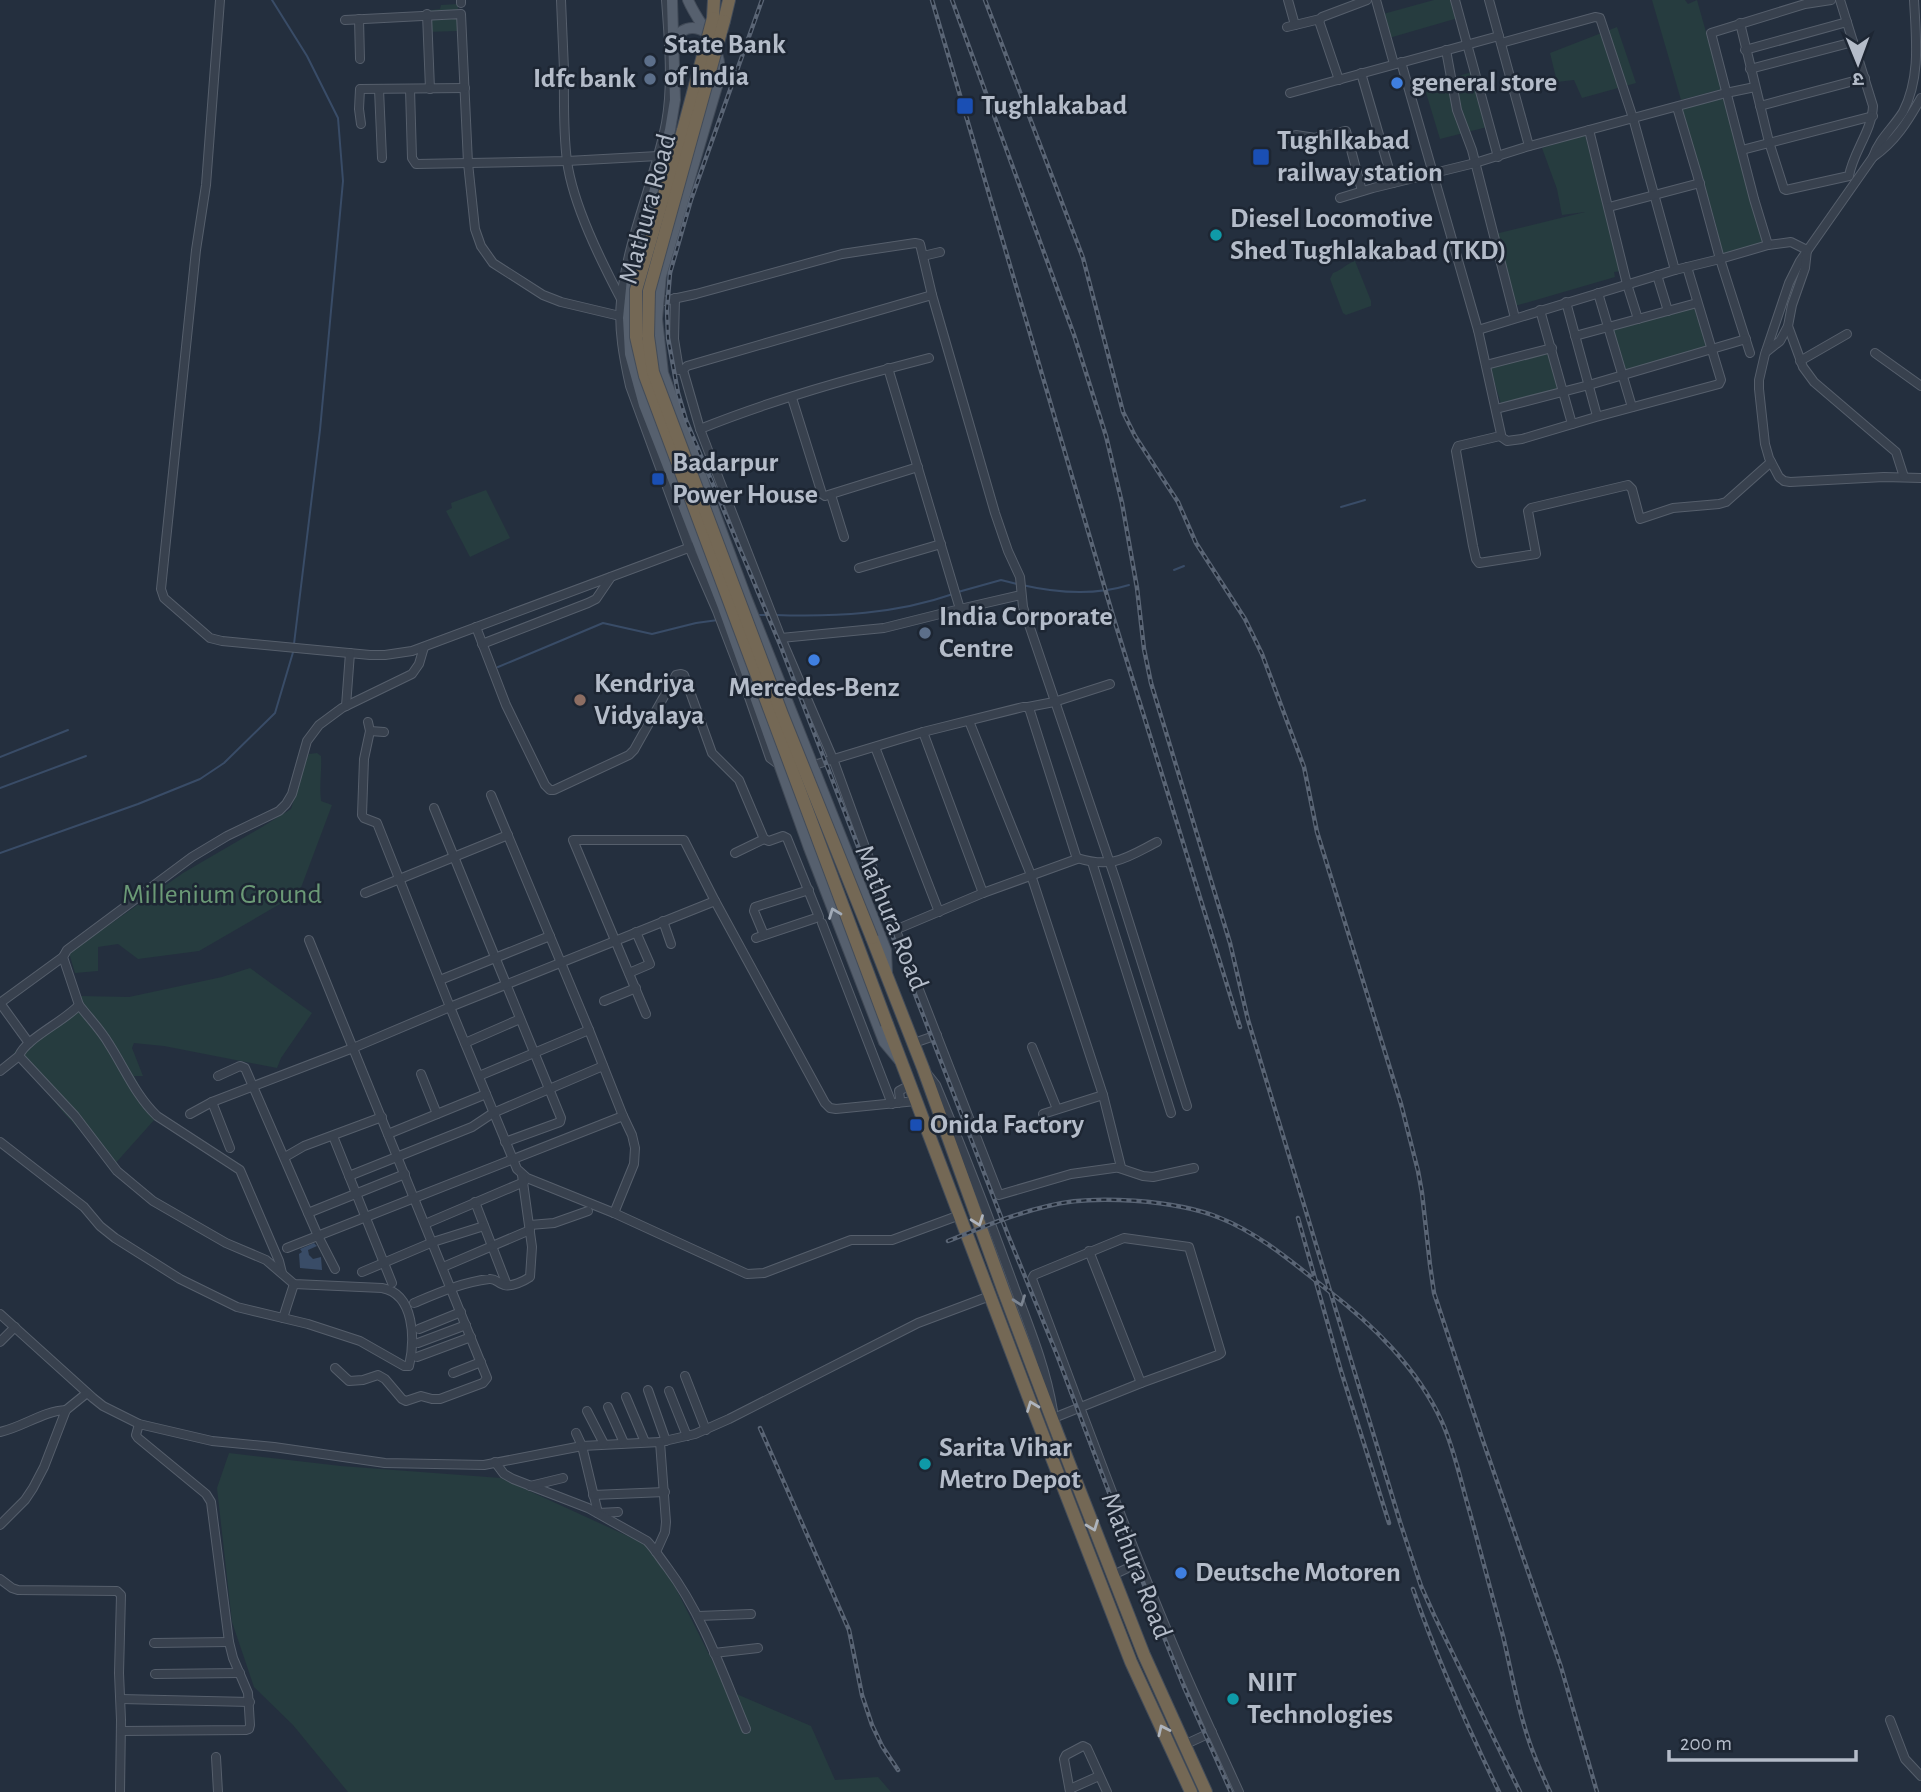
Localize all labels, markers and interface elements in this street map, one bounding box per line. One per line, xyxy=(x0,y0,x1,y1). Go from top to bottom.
north arrow xyxy=(1823,28,1893,98)
place label: State Bank of India xyxy=(664,31,786,91)
marker: State Bank of India xyxy=(642,53,658,69)
place label: Idfc bank xyxy=(533,65,636,93)
place label: general store xyxy=(1411,69,1557,97)
text: उ xyxy=(1852,69,1864,88)
marker: Idfc bank xyxy=(642,71,658,87)
marker: general store xyxy=(1389,75,1405,91)
place label: Tughlakabad xyxy=(981,92,1128,120)
marker: Tughlakabad xyxy=(955,96,975,116)
place label: Tughlkabad railway station xyxy=(1277,127,1443,187)
street label: Mathura Road xyxy=(615,131,681,287)
marker: Tughlkabad railway station xyxy=(1251,147,1271,167)
place label: Diesel Locomotive Shed Tughlakabad (TKD) xyxy=(1230,205,1507,265)
marker: Diesel Locomotive Shed Tughlakabad (TKD) xyxy=(1208,227,1224,243)
place label: Badarpur Power House xyxy=(672,449,818,509)
marker: Badarpur Power House xyxy=(650,471,666,487)
place label: India Corporate Centre xyxy=(939,603,1113,663)
marker: India Corporate Centre xyxy=(917,625,933,641)
marker: Mercedes-Benz xyxy=(806,652,822,668)
place label: Kendriya Vidyalaya xyxy=(594,670,704,730)
place label: Mercedes-Benz xyxy=(728,674,900,702)
marker: Kendriya Vidyalaya xyxy=(572,692,588,708)
street label: Mathura Road xyxy=(849,841,933,995)
park label: Millenium Ground xyxy=(122,881,322,909)
one-way arrow xyxy=(829,908,843,920)
place label: Onida Factory xyxy=(930,1111,1085,1139)
marker: Onida Factory xyxy=(908,1117,924,1133)
one-way arrow xyxy=(970,1215,984,1227)
one-way arrow xyxy=(1012,1295,1026,1307)
one-way arrow xyxy=(1026,1400,1040,1412)
place label: Sarita Vihar Metro Depot xyxy=(939,1434,1081,1494)
marker: Sarita Vihar Metro Depot xyxy=(917,1456,933,1472)
street label: Mathura Road xyxy=(1095,1489,1177,1643)
one-way arrow xyxy=(1085,1519,1099,1531)
place label: Deutsche Motoren xyxy=(1195,1559,1401,1587)
marker: Deutsche Motoren xyxy=(1173,1565,1189,1581)
place label: NIIT Technologies xyxy=(1247,1669,1393,1729)
marker: NIIT Technologies xyxy=(1225,1691,1241,1707)
scale bar xyxy=(1669,1718,1856,1762)
one-way arrow xyxy=(1157,1725,1171,1737)
text: 200 m xyxy=(1680,1733,1732,1754)

